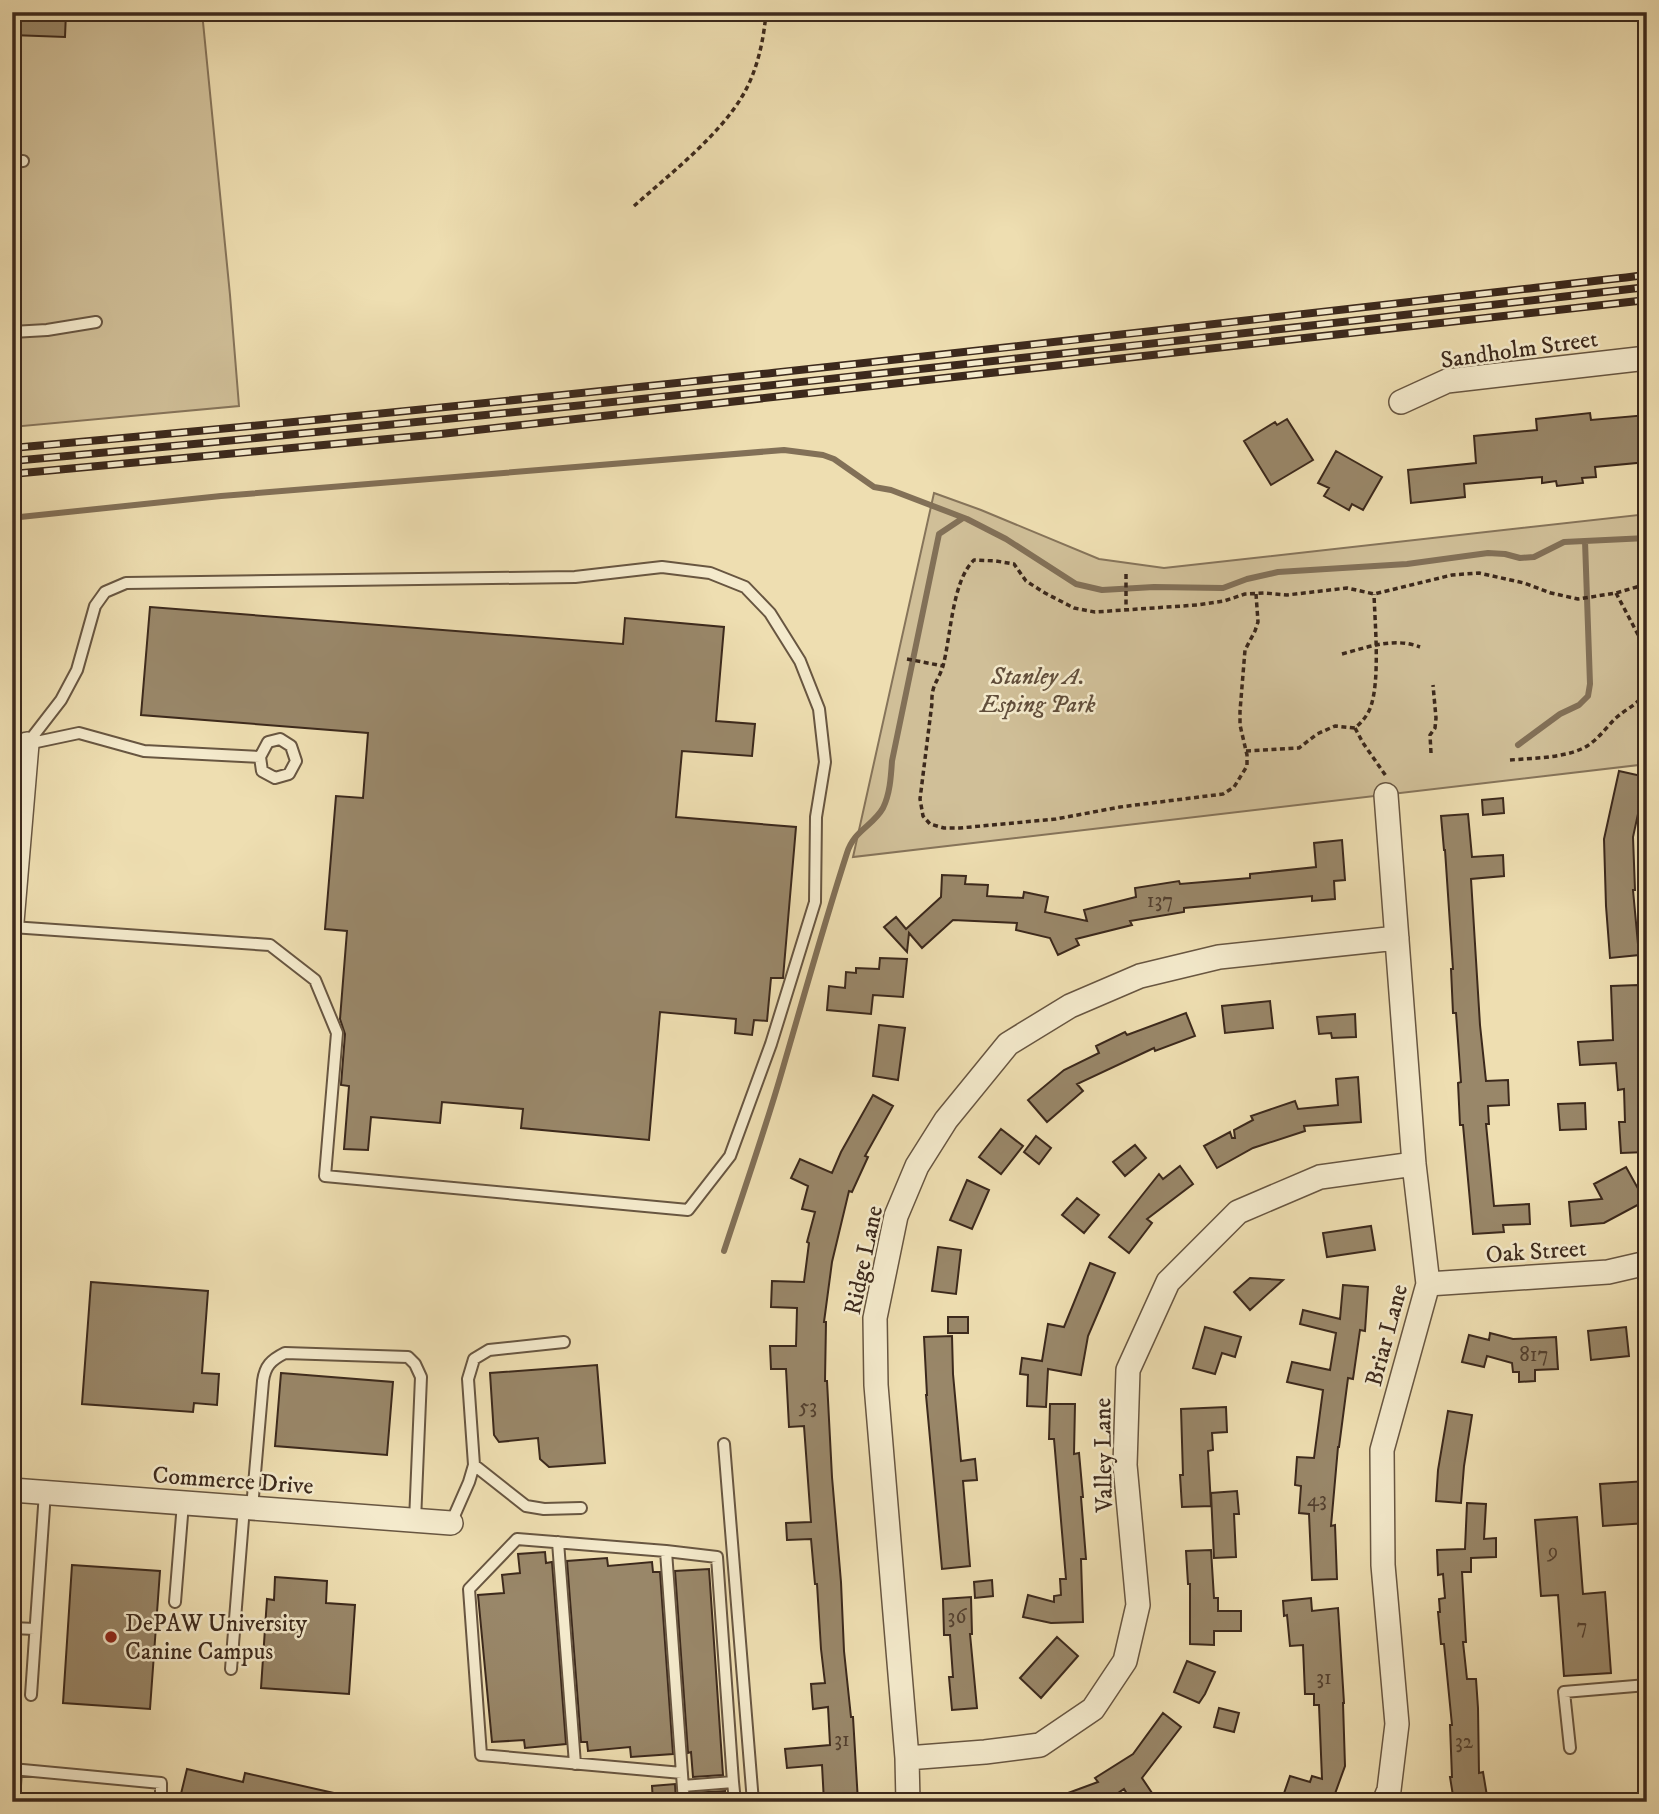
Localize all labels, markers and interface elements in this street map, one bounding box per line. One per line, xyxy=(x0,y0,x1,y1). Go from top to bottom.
street label: Sandholm Street xyxy=(1439,324,1600,376)
park label: Stanley A. Esping Park xyxy=(978,662,1096,720)
house number: 137 xyxy=(1147,888,1173,914)
street label: Ridge Lane xyxy=(838,1203,890,1318)
street label: Oak Street xyxy=(1485,1233,1588,1270)
street label: Briar Lane xyxy=(1359,1281,1415,1390)
house number: 817 xyxy=(1519,1342,1549,1368)
house number: 53 xyxy=(799,1394,817,1420)
street label: Valley Lane xyxy=(1088,1397,1120,1514)
street label: Commerce Drive xyxy=(151,1460,314,1502)
house number: 43 xyxy=(1307,1487,1327,1513)
house number: 9 xyxy=(1547,1539,1558,1565)
house number: 36 xyxy=(948,1604,967,1630)
place label: DePAW University Canine Campus xyxy=(125,1609,308,1667)
house number: 7 xyxy=(1576,1614,1588,1640)
marker: DePAW University Canine Campus xyxy=(103,1629,119,1645)
house number: 31 xyxy=(1316,1665,1332,1691)
house number: 31 xyxy=(834,1727,850,1753)
house number: 32 xyxy=(1455,1729,1474,1755)

